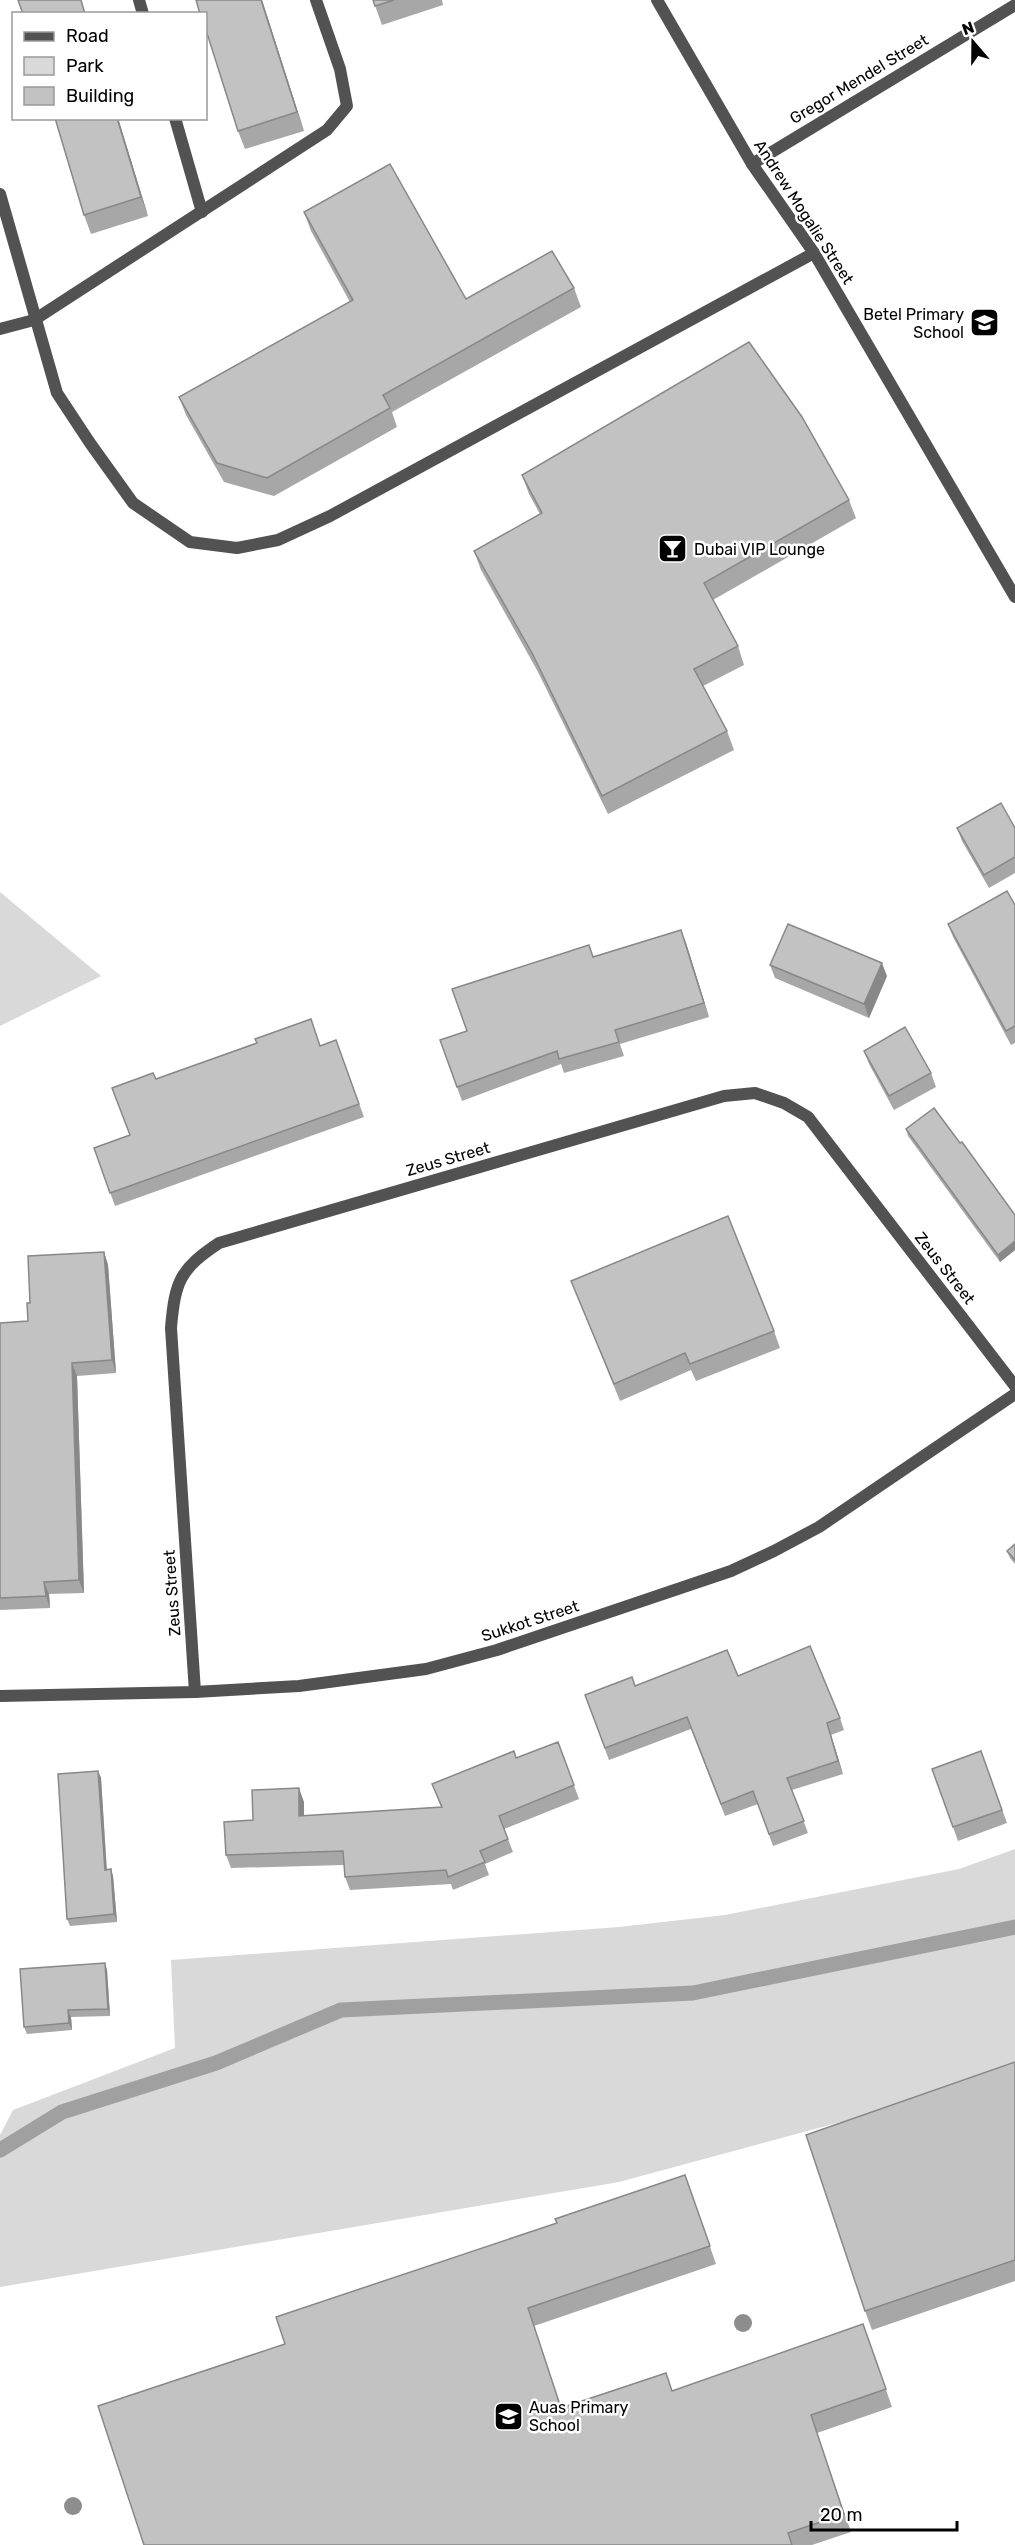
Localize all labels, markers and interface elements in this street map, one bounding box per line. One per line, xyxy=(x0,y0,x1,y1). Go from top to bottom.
legend xyxy=(12,12,207,120)
north arrow xyxy=(943,12,1003,72)
text: N xyxy=(959,17,977,39)
text: Road xyxy=(66,25,109,47)
street label: Gregor Mendel Street xyxy=(786,30,932,128)
text: Park xyxy=(66,55,104,77)
text: Building xyxy=(66,85,134,107)
street label: Andrew Mogalie Street xyxy=(750,136,858,288)
place label: Betel Primary School xyxy=(863,305,964,342)
school or university icon: Betel Primary School xyxy=(969,307,1001,339)
bar icon: Dubai VIP Lounge xyxy=(657,533,689,565)
place label: Dubai VIP Lounge xyxy=(694,540,825,559)
street label: Zeus Street xyxy=(404,1138,492,1180)
street label: Zeus Street xyxy=(911,1228,979,1308)
street label: Zeus Street xyxy=(160,1549,184,1637)
street label: Sukkot Street xyxy=(479,1596,581,1646)
place label: Auas Primary School xyxy=(529,2398,629,2435)
school or university icon: Auas Primary School xyxy=(492,2400,524,2432)
scale bar xyxy=(811,2494,956,2532)
text: 20 m xyxy=(820,2504,862,2526)

